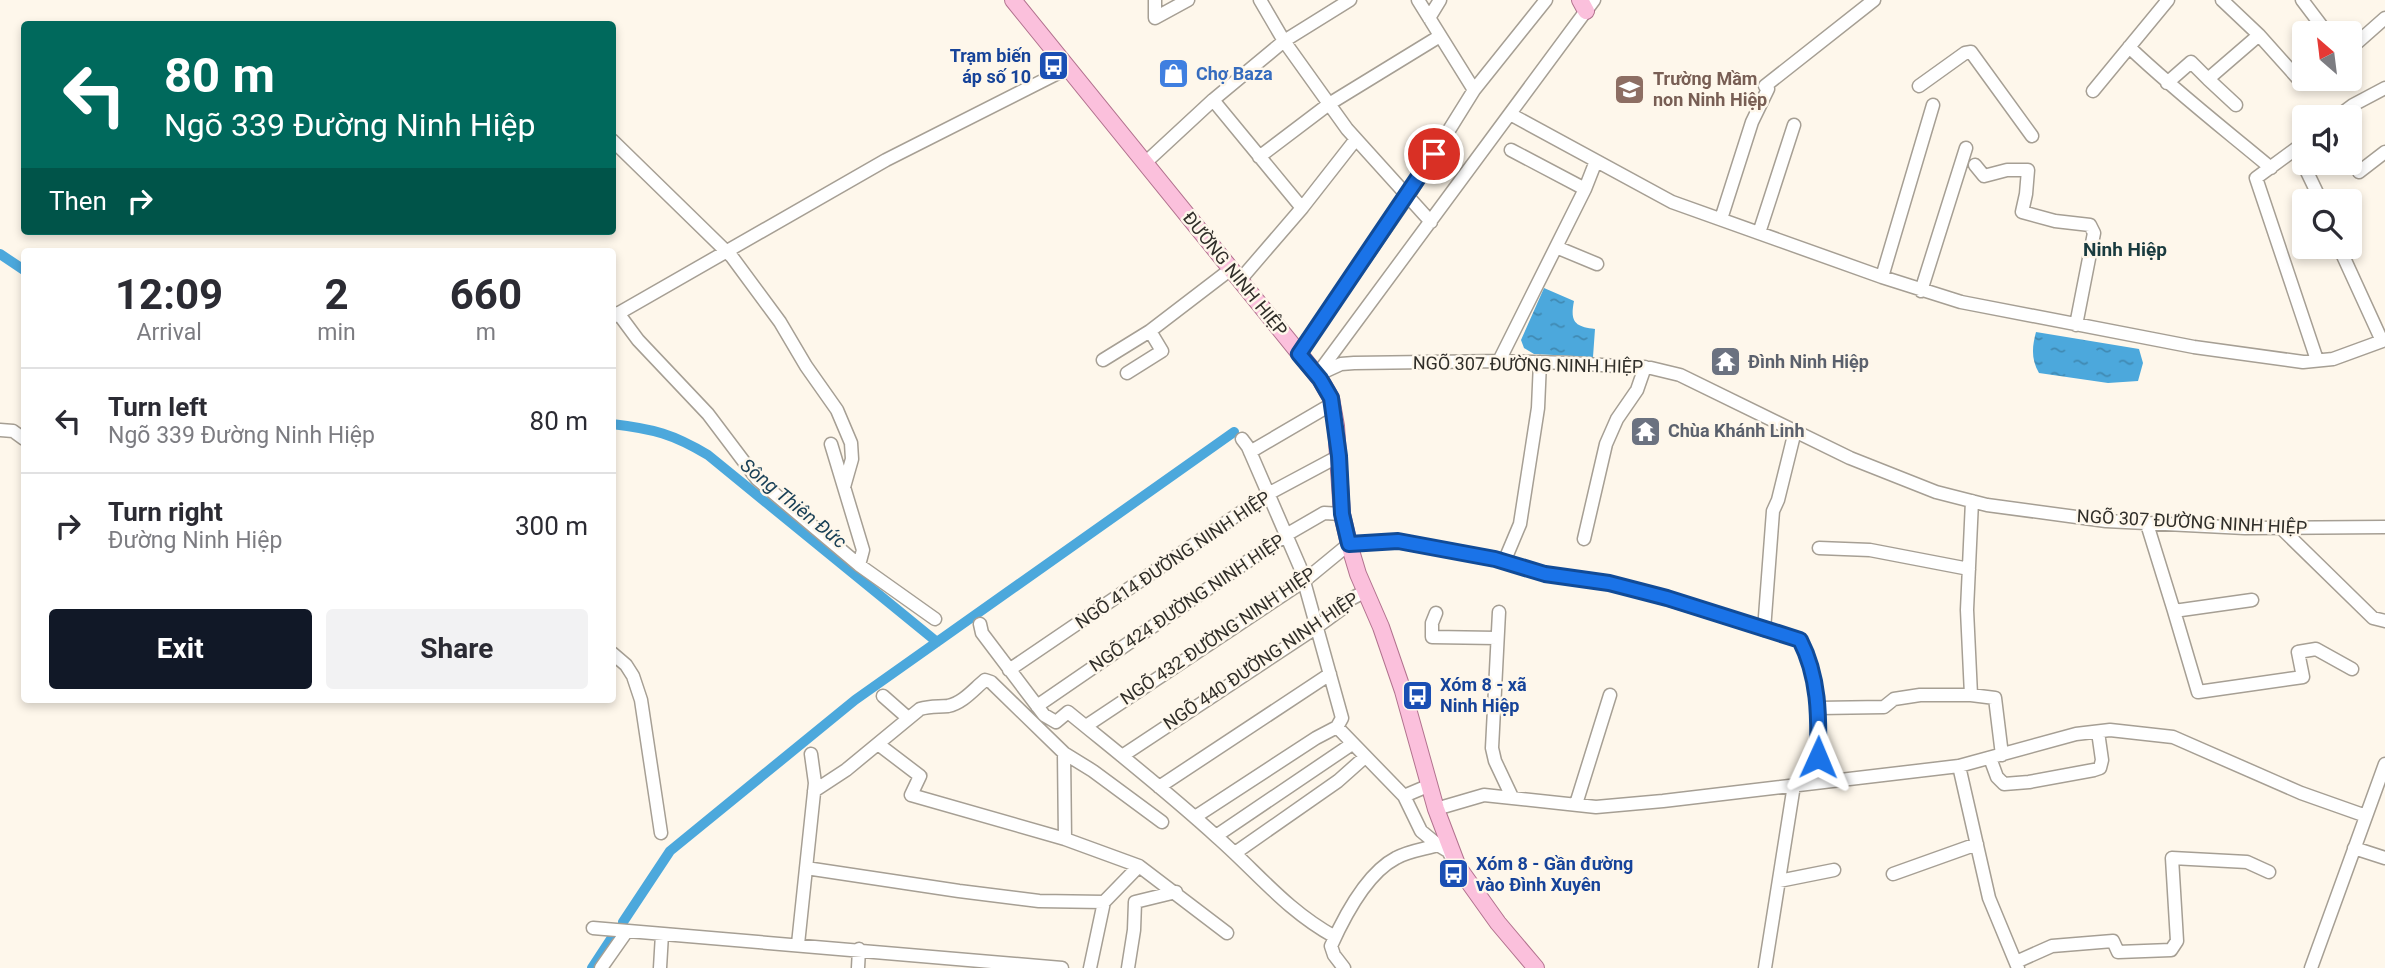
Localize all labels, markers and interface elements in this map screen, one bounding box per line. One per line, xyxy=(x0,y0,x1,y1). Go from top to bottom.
north arrow xyxy=(2292,21,2362,91)
map controls xyxy=(2292,21,2362,259)
place label: Trạm biến áp số 10 xyxy=(950,45,1031,87)
text: 80 m xyxy=(164,47,275,104)
icon: left xyxy=(49,49,140,140)
bus stop icon: Trạm biến áp số 10 xyxy=(1037,49,1071,83)
shop icon: Chợ Baza xyxy=(1156,57,1190,91)
place label: Chợ Baza xyxy=(1196,63,1273,84)
place label: Trường Mầm non Ninh Hiệp xyxy=(1653,68,1767,110)
school or university icon: Trường Mầm non Ninh Hiệp xyxy=(1613,72,1647,106)
button: sound xyxy=(2292,105,2362,175)
text: Ngõ 339 Đường Ninh Hiệp xyxy=(164,106,535,144)
pin xyxy=(1404,124,1464,184)
icon: arrive xyxy=(1415,135,1453,173)
icon: right xyxy=(121,182,159,220)
text: Then xyxy=(49,186,107,216)
button: search xyxy=(2292,189,2362,259)
street label: ĐƯỜNG NINH HIỆP xyxy=(1179,207,1292,340)
district label: Ninh Hiệp xyxy=(2083,238,2167,261)
text: 12:09 xyxy=(115,270,223,319)
text: 2 xyxy=(324,270,349,319)
text: 660 xyxy=(450,270,522,319)
text: Arrival xyxy=(136,319,202,346)
text: min xyxy=(317,319,356,346)
text: m xyxy=(476,319,496,346)
temple icon: Đình Ninh Hiệp xyxy=(1708,345,1742,379)
street label: NGÕ 307 ĐƯỜNG NINH HIỆP xyxy=(1413,351,1643,377)
place label: Đình Ninh Hiệp xyxy=(1748,351,1869,372)
text: Turn left xyxy=(108,392,207,422)
icon: left xyxy=(49,402,87,440)
text: 80 m xyxy=(530,406,588,436)
temple icon: Chùa Khánh Linh xyxy=(1628,414,1662,448)
place label: Chùa Khánh Linh xyxy=(1668,420,1805,441)
text: Ngõ 339 Đường Ninh Hiệp xyxy=(108,422,375,449)
water label: Sông Thiên Đức xyxy=(736,454,852,553)
street label: NGÕ 414 ĐƯỜNG NINH HIỆP xyxy=(1071,486,1274,633)
text: Turn right xyxy=(108,497,223,527)
street label: NGÕ 307 ĐƯỜNG NINH HIỆP xyxy=(2076,504,2308,538)
icon: right xyxy=(49,507,87,545)
text: 300 m xyxy=(515,511,588,541)
text: Đường Ninh Hiệp xyxy=(108,527,282,554)
street label: NGÕ 424 ĐƯỜNG NINH HIỆP xyxy=(1085,529,1288,676)
street label: NGÕ 432 ĐƯỜNG NINH HIỆP xyxy=(1116,562,1319,709)
street label: NGÕ 440 ĐƯỜNG NINH HIỆP xyxy=(1159,587,1362,734)
button: Exit xyxy=(49,609,312,689)
button: Share xyxy=(326,609,588,689)
place label: Xóm 8 - xã Ninh Hiệp xyxy=(1440,674,1527,716)
bus stop icon: Xóm 8 - xã Ninh Hiệp xyxy=(1400,678,1434,712)
position arrow xyxy=(1781,720,1855,794)
place label: Xóm 8 - Gần đường vào Đình Xuyên xyxy=(1476,853,1633,895)
bus stop icon: Xóm 8 - Gần đường vào Đình Xuyên xyxy=(1436,857,1470,891)

